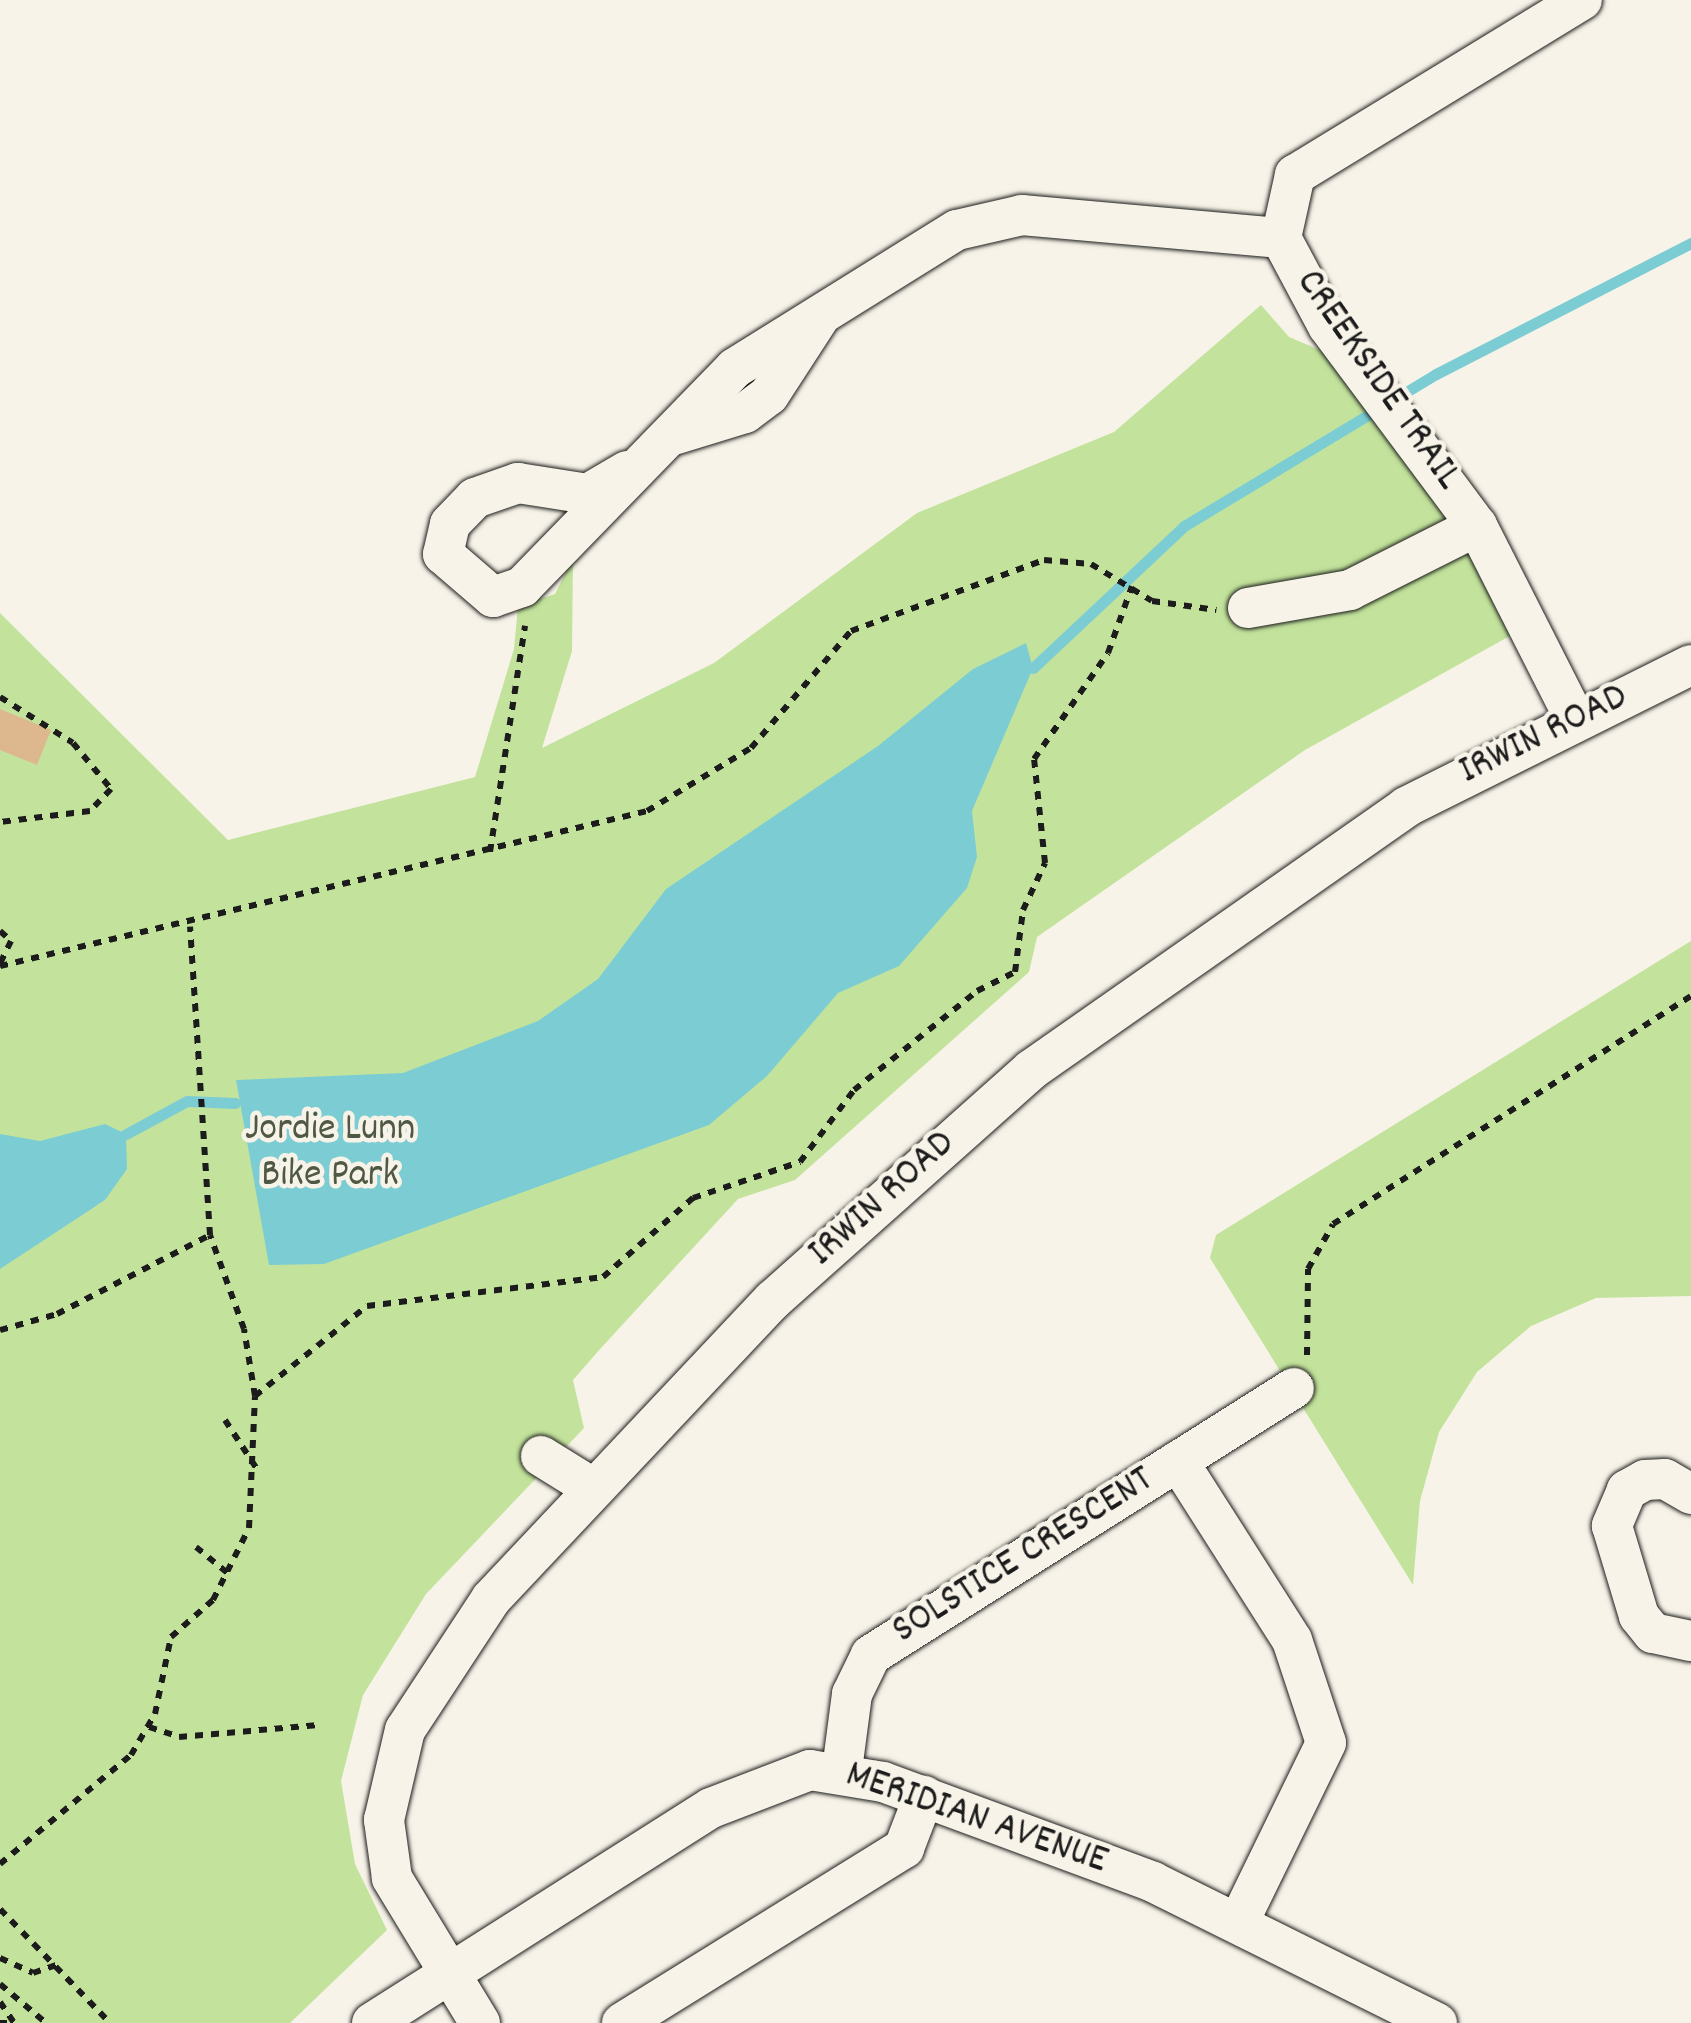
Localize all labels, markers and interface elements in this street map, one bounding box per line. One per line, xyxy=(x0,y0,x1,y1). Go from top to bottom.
street label: CREEKSIDE TRAIL xyxy=(1283,262,1471,500)
street label: IRWIN ROAD xyxy=(1452,675,1636,797)
park label: Jordie Lunn Bike Park xyxy=(245,1107,415,1201)
street label: IRWIN ROAD xyxy=(800,1122,966,1278)
street label: SOLSTICE CRESCENT xyxy=(885,1457,1163,1657)
street label: MERIDIAN AVENUE xyxy=(839,1753,1113,1887)

